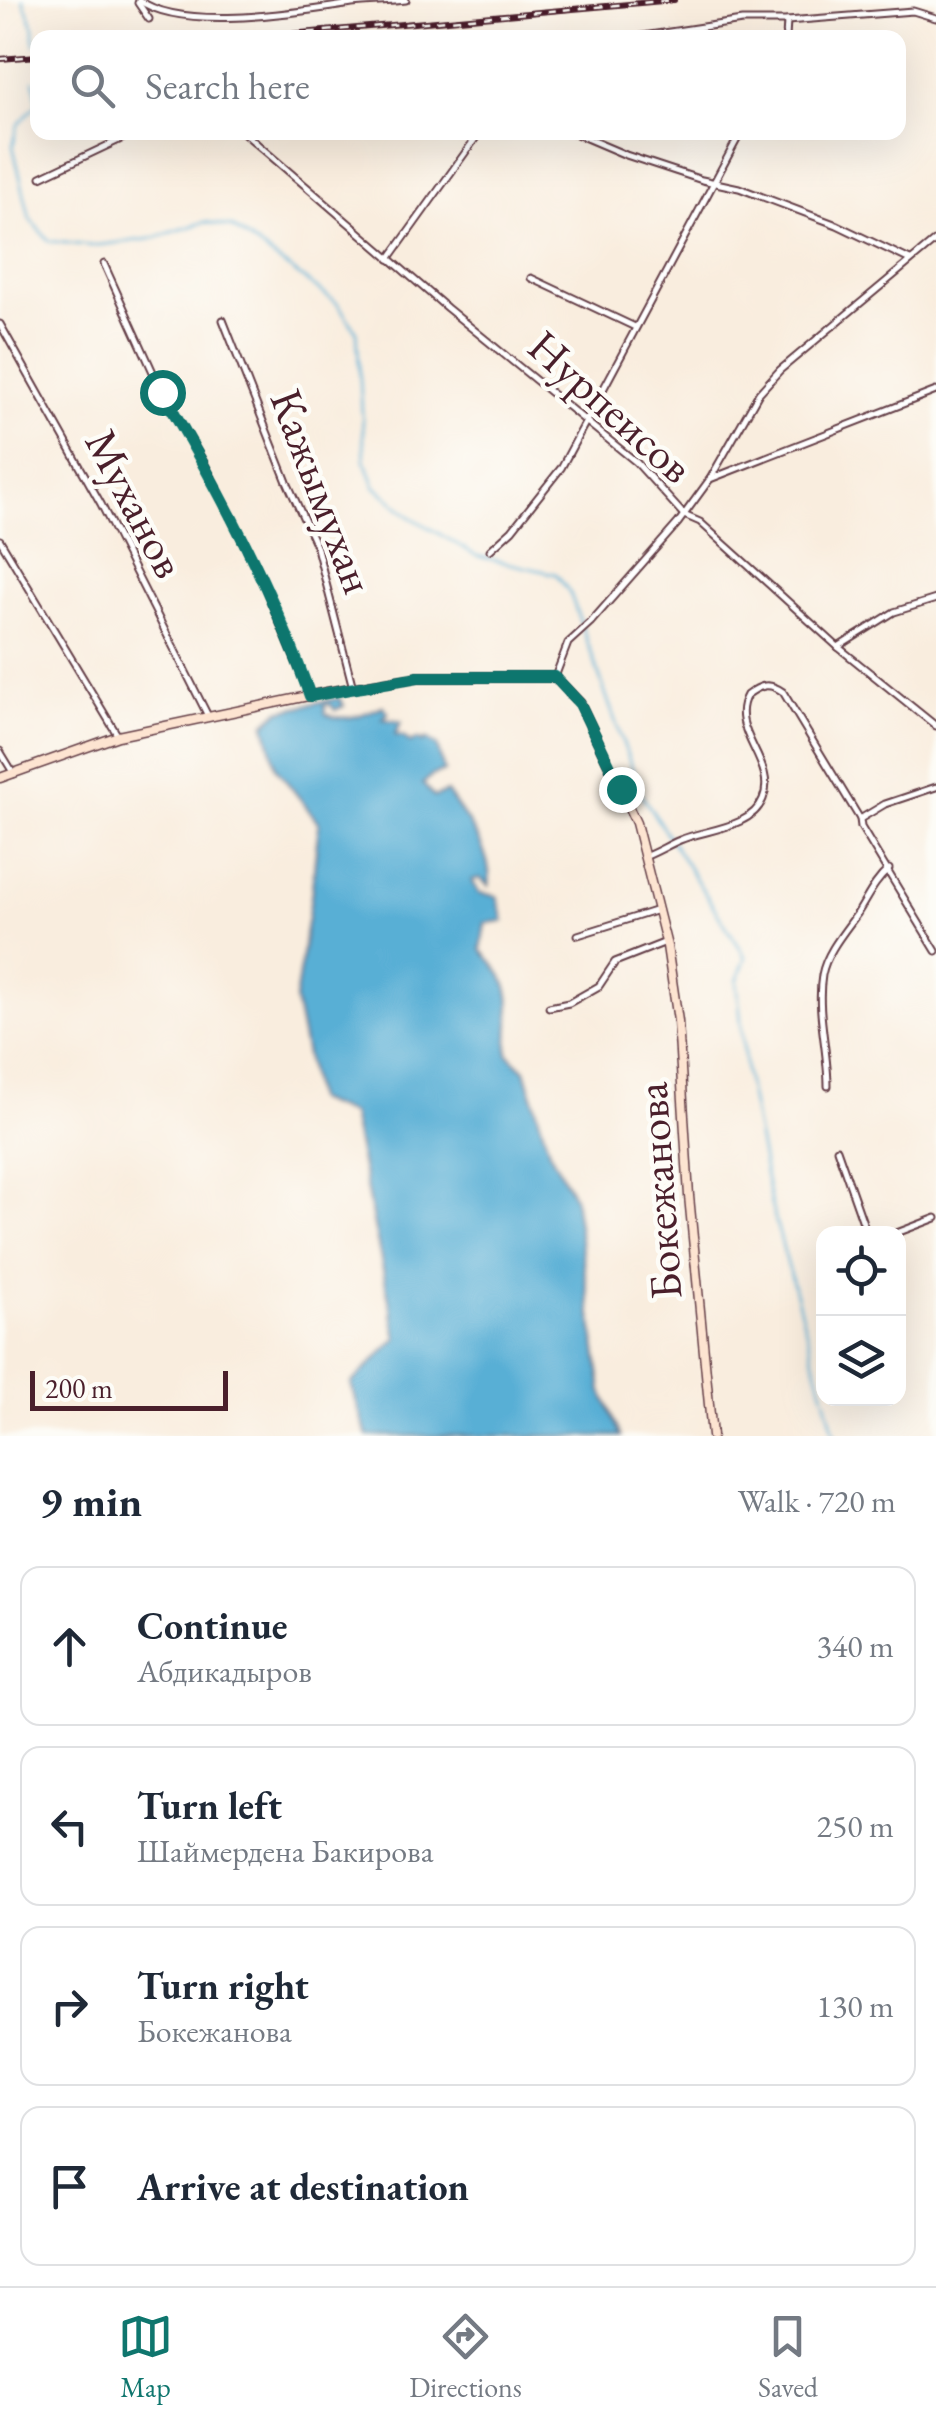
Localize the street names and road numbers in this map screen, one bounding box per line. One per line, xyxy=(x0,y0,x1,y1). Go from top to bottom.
street label: Нурпеисов xyxy=(516,317,706,495)
street label: Кажымухан xyxy=(258,381,388,601)
street label: Муханов xyxy=(73,419,199,587)
street label: Бокежанова xyxy=(621,1080,695,1302)

